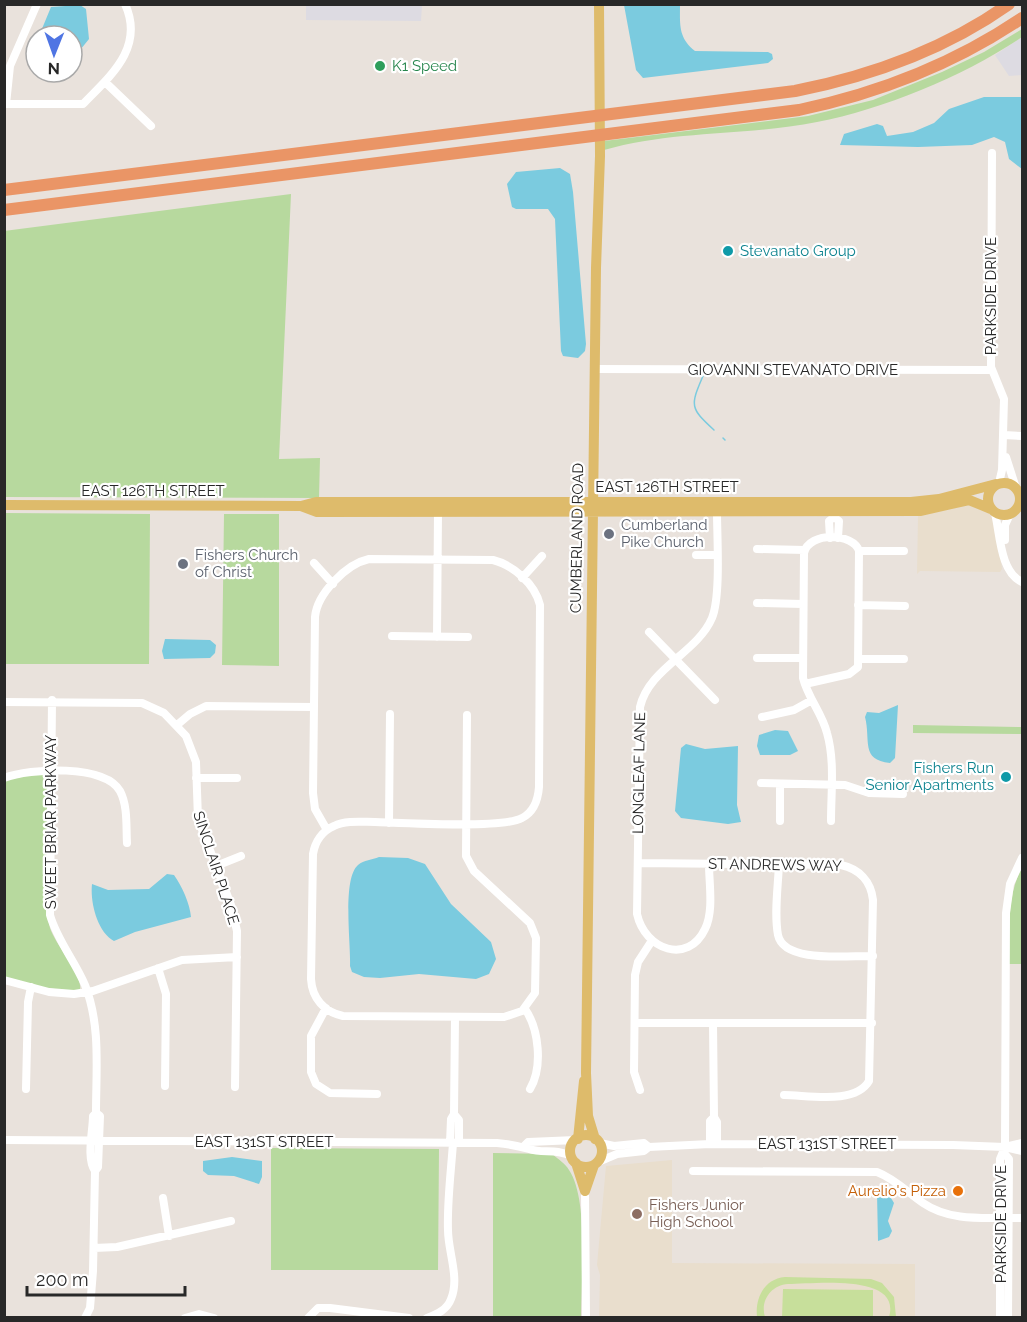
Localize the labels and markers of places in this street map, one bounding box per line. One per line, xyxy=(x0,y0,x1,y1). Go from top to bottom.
place label: K1 Speed xyxy=(392,57,457,75)
marker: K1 Speed xyxy=(373,59,387,73)
place label: Stevanato Group xyxy=(740,242,856,260)
marker: Stevanato Group xyxy=(721,244,735,258)
place label: Cumberland Pike Church xyxy=(621,516,708,551)
marker: Cumberland Pike Church xyxy=(602,527,616,541)
place label: Fishers Church of Christ xyxy=(195,546,298,581)
marker: Fishers Church of Christ xyxy=(176,557,190,571)
place label: Fishers Run Senior Apartments xyxy=(865,759,994,794)
marker: Fishers Run Senior Apartments xyxy=(999,770,1013,784)
place label: Aurelio's Pizza xyxy=(848,1182,946,1200)
marker: Aurelio's Pizza xyxy=(951,1184,965,1198)
place label: Fishers Junior High School xyxy=(649,1196,745,1231)
marker: Fishers Junior High School xyxy=(630,1207,644,1221)

